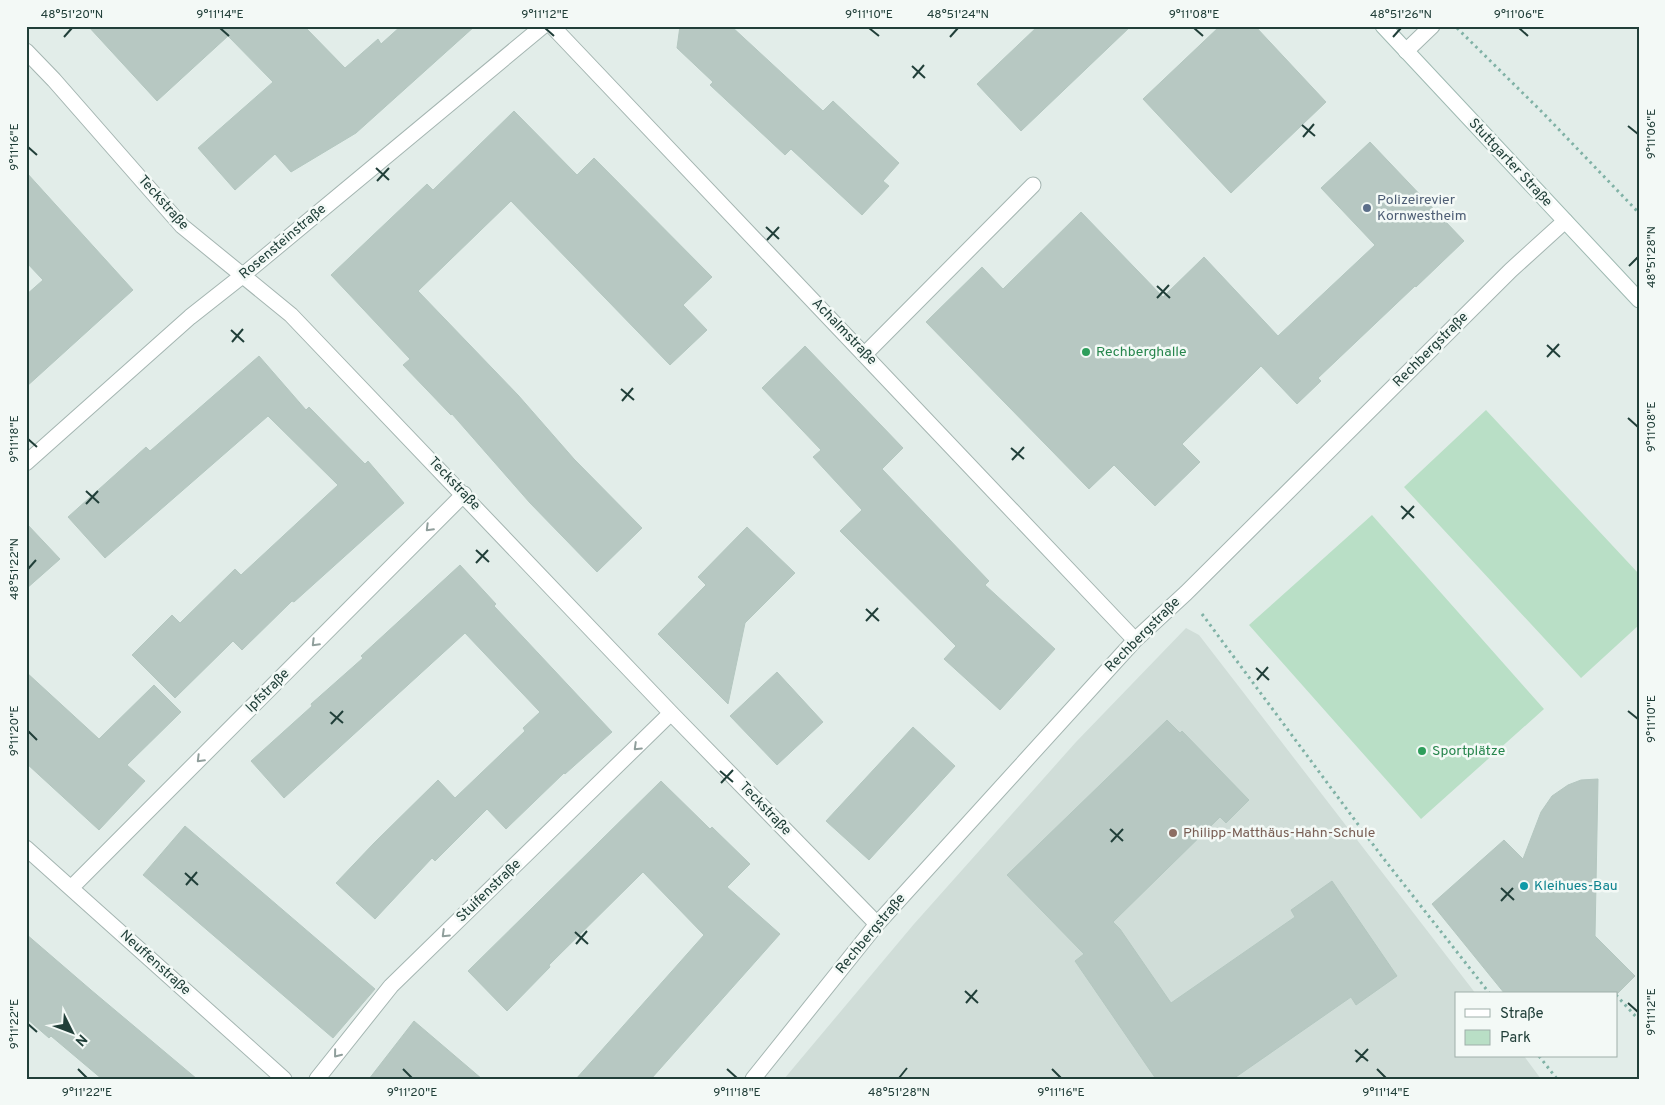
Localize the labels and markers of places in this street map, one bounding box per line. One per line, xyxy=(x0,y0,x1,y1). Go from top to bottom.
place label: Polizeirevier Kornwestheim xyxy=(1377,192,1467,225)
marker: Polizeirevier Kornwestheim xyxy=(1361,202,1373,214)
place label: Rechberghalle xyxy=(1096,344,1187,361)
marker: Rechberghalle xyxy=(1080,346,1092,358)
place label: Sportplätze xyxy=(1432,743,1505,760)
marker: Sportplätze xyxy=(1416,745,1428,757)
place label: Philipp-Matthäus-Hahn-Schule xyxy=(1183,825,1375,842)
marker: Philipp-Matthäus-Hahn-Schule xyxy=(1167,827,1179,839)
place label: Kleihues-Bau xyxy=(1534,878,1618,895)
marker: Kleihues-Bau xyxy=(1518,880,1530,892)

